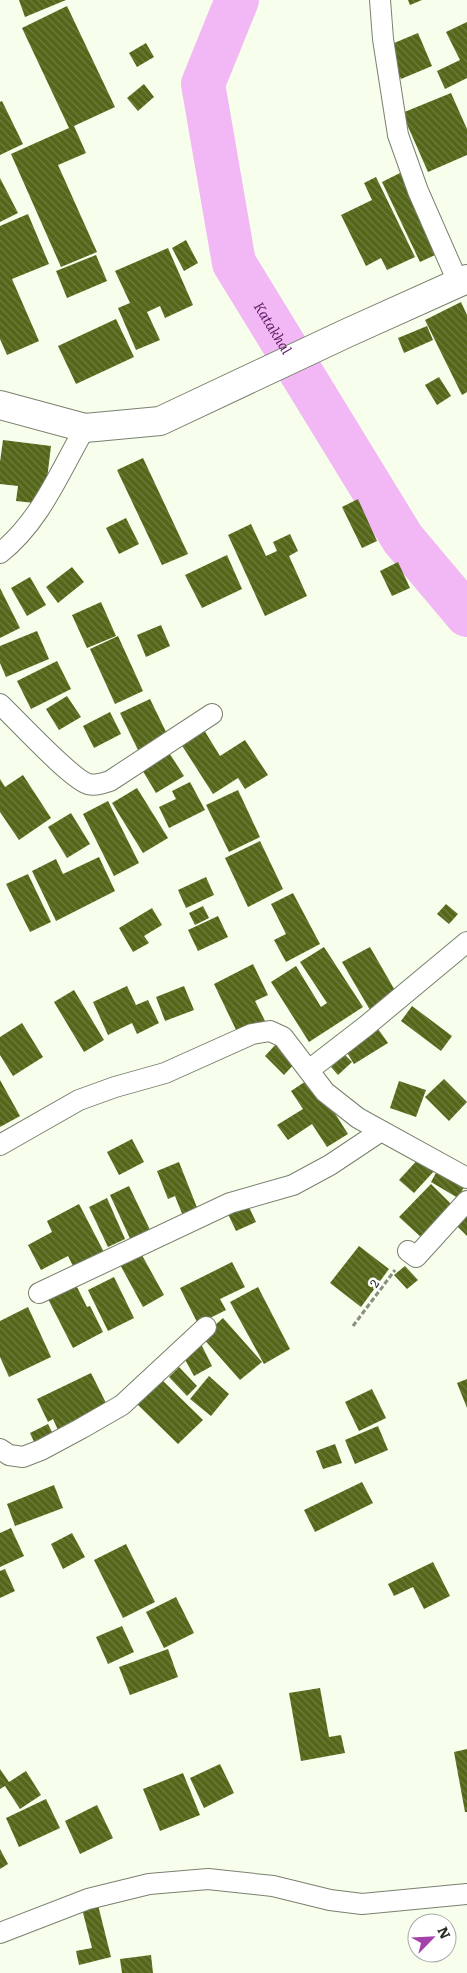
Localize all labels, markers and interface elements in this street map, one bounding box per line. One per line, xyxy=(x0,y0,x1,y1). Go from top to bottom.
water label: Katakhal xyxy=(250,298,297,358)
street label: 2 xyxy=(365,1275,383,1291)
north arrow xyxy=(407,1913,457,1963)
text: N xyxy=(433,1923,456,1942)

